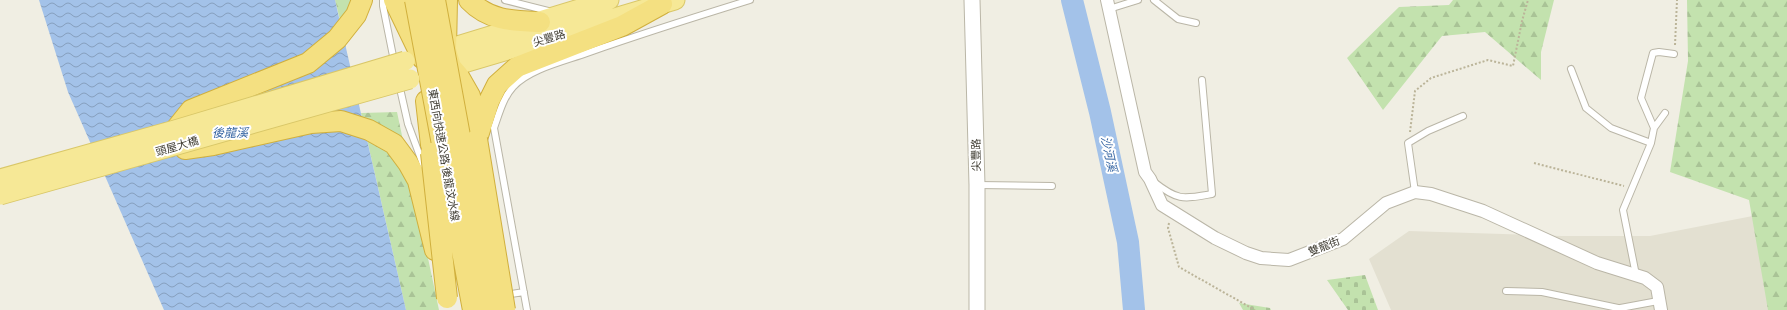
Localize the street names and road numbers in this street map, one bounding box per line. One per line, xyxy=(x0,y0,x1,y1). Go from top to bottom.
street label: 尖豐路 xyxy=(531,27,567,49)
street label: 東西向快速公路 後龍汶水線 xyxy=(425,88,463,222)
street label: 頭屋大橋 xyxy=(154,133,200,159)
street label: 尖豐路 xyxy=(969,138,983,172)
street label: 雙龍街 xyxy=(1306,233,1342,259)

